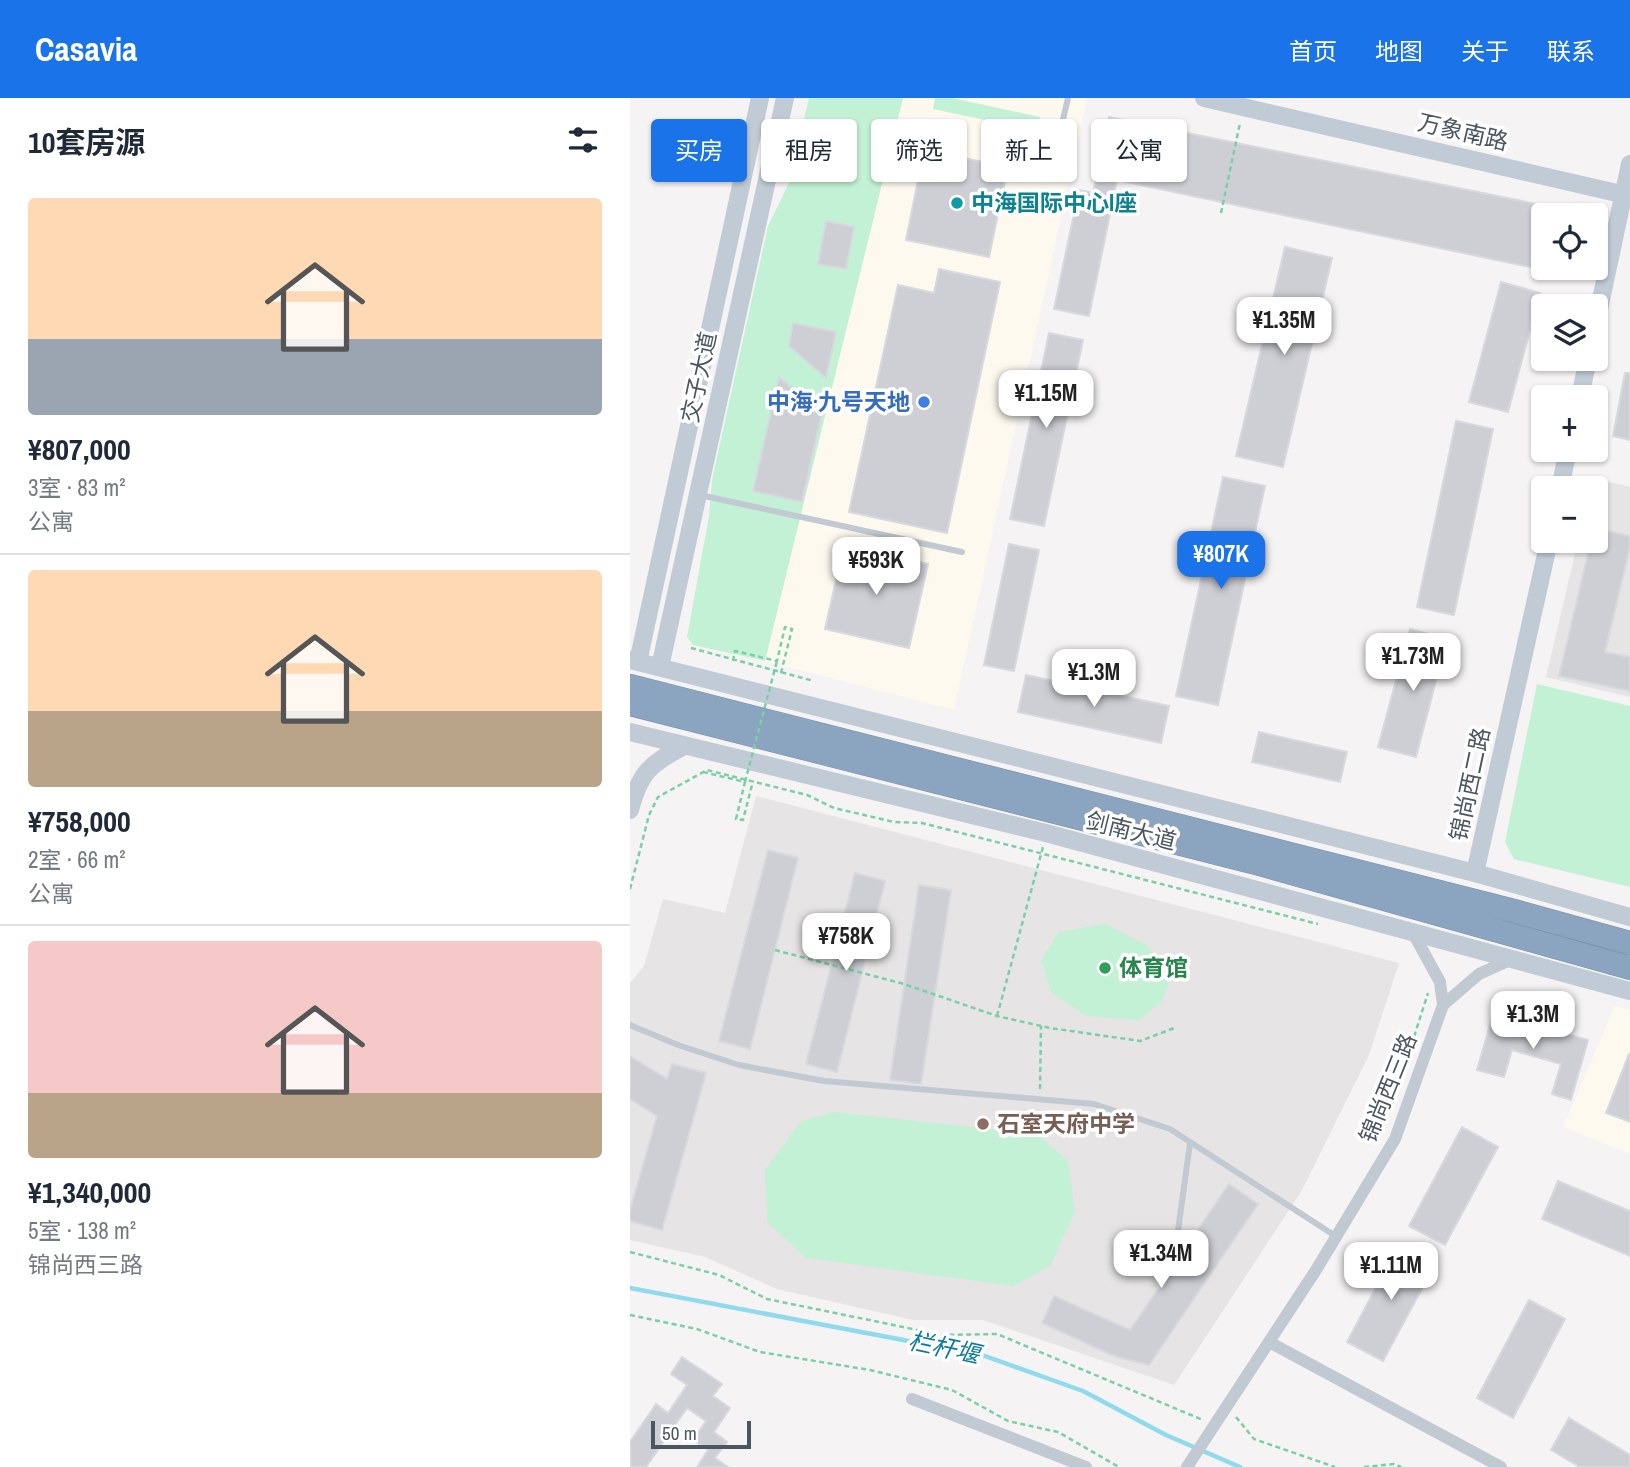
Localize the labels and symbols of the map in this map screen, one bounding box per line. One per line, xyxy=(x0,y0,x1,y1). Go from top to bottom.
street label: 万象南路 xyxy=(1415,106,1511,157)
place label: 中海国际中心I座 xyxy=(971,187,1137,218)
marker: 中海国际中心I座 xyxy=(949,195,965,211)
pin: ¥1.35M xyxy=(1227,298,1341,357)
street label: 交子大道 xyxy=(674,329,723,425)
pin: ¥1.15M xyxy=(989,370,1103,430)
place label: 中海·九号天地 xyxy=(767,386,910,417)
marker: 中海·九号天地 xyxy=(916,394,932,410)
pin: ¥807K xyxy=(1172,532,1270,591)
pin: ¥593K xyxy=(827,538,925,597)
pin: ¥1.73M xyxy=(1356,634,1470,693)
pin: ¥1.3M xyxy=(1045,650,1143,709)
street label: 锦尚西二路 xyxy=(1442,724,1497,843)
street label: 剑南大道 xyxy=(1083,804,1180,857)
pin: ¥758K xyxy=(797,914,895,973)
place label: 体育馆 xyxy=(1119,952,1188,983)
marker: 体育馆 xyxy=(1097,960,1113,976)
pin: ¥1.3M xyxy=(1484,992,1582,1051)
street label: 锦尚西三路 xyxy=(1352,1029,1423,1147)
place label: 石室天府中学 xyxy=(997,1108,1135,1139)
marker: 石室天府中学 xyxy=(975,1116,991,1132)
pin: ¥1.34M xyxy=(1104,1230,1218,1290)
pin: ¥1.11M xyxy=(1334,1242,1448,1302)
water label: 栏杆堰 xyxy=(906,1324,987,1371)
scale bar xyxy=(651,1418,751,1450)

